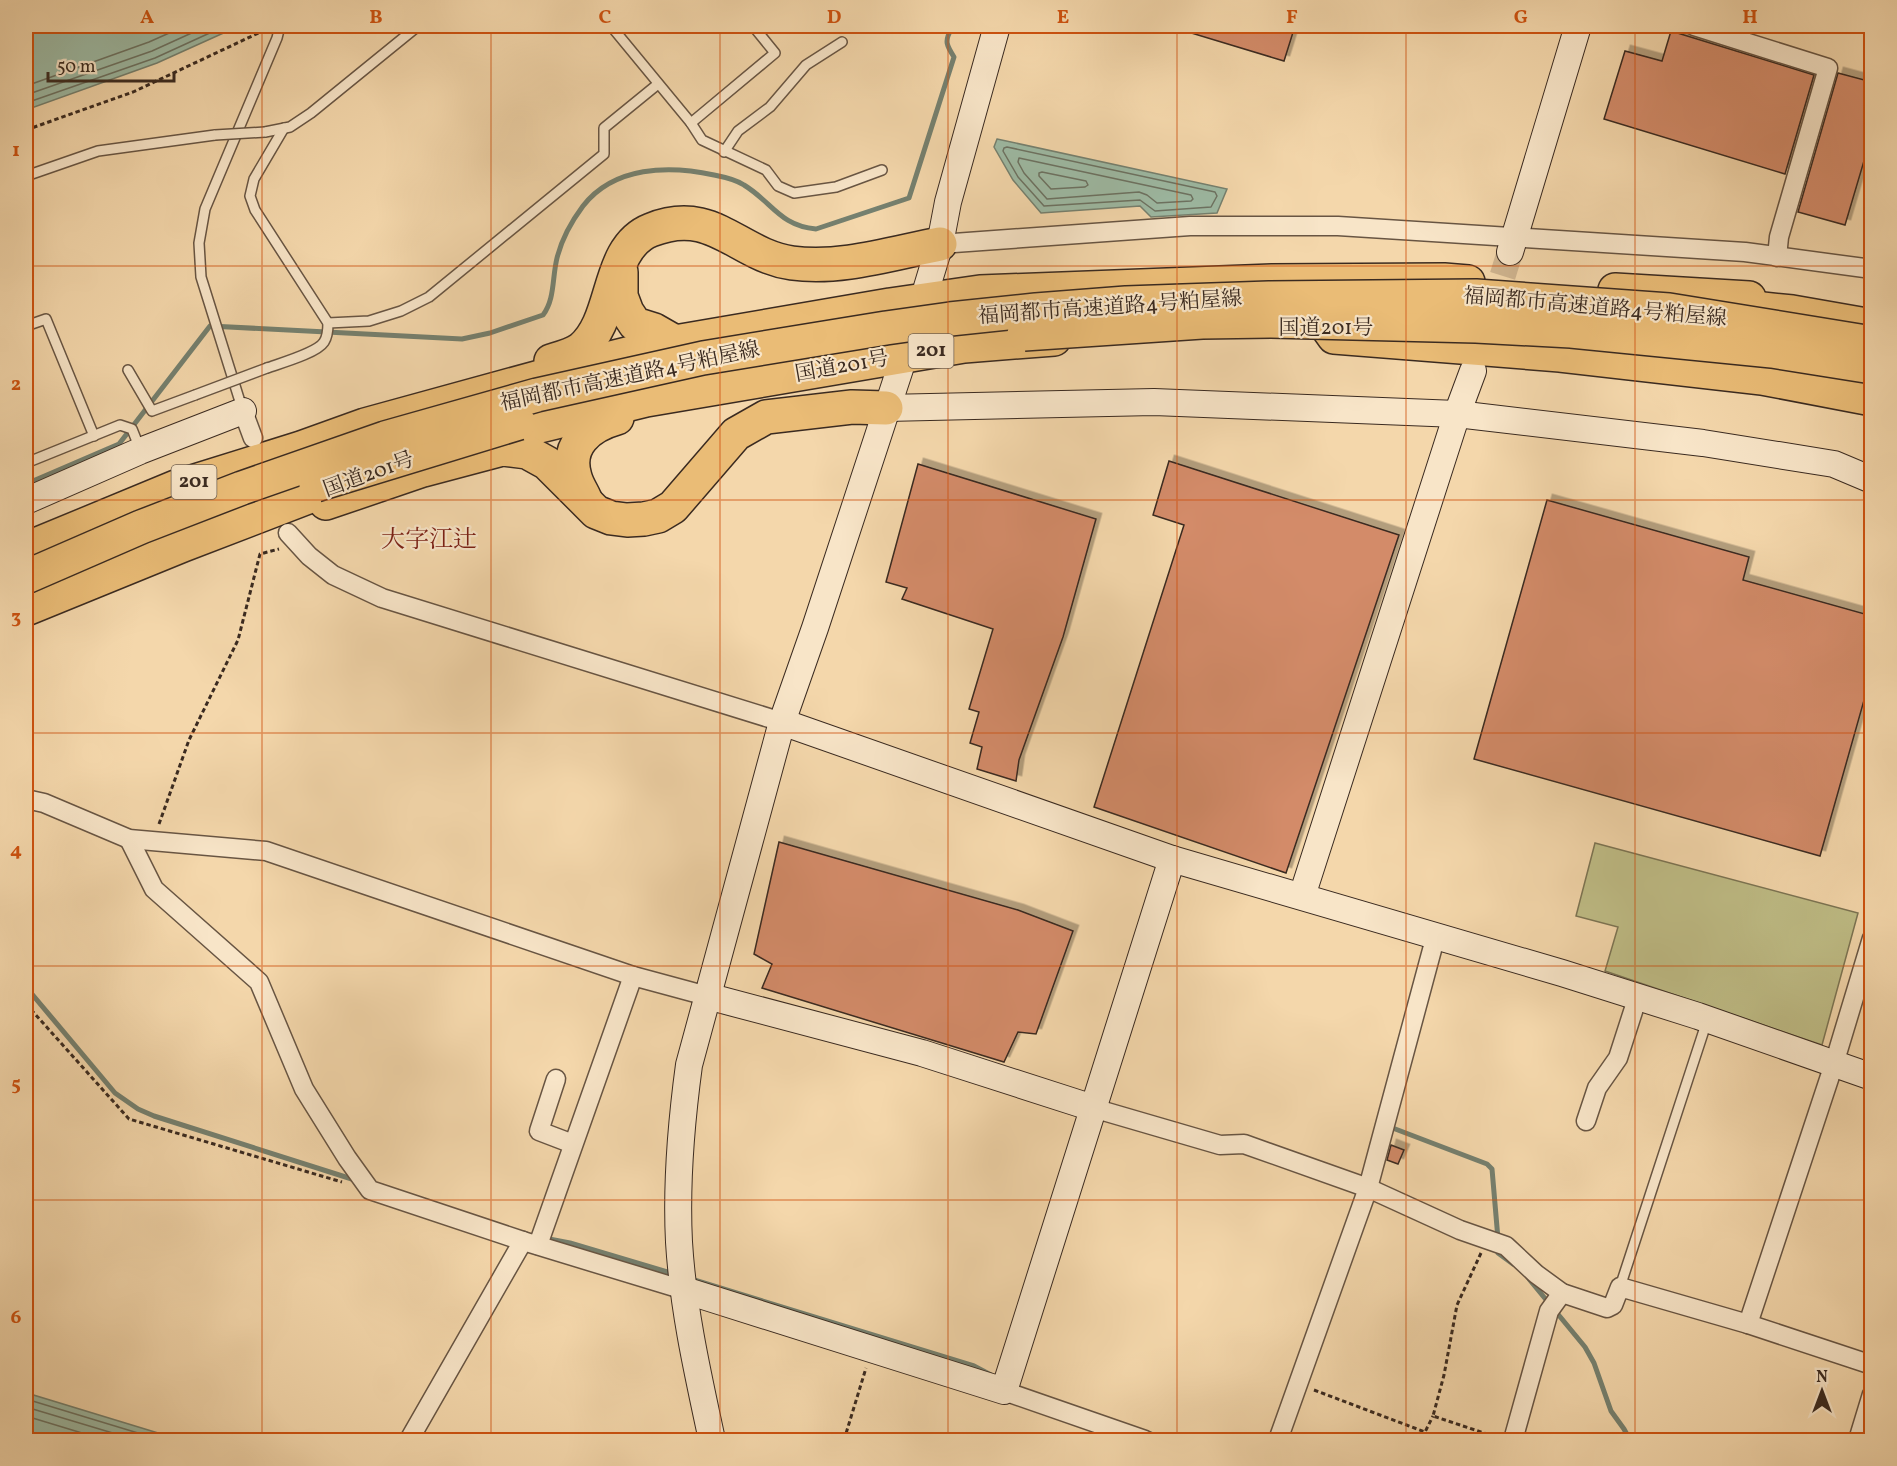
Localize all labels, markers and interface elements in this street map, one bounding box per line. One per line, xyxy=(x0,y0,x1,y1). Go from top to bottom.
text: A xyxy=(140,4,154,32)
text: B xyxy=(369,4,383,32)
text: C xyxy=(599,4,612,32)
text: D xyxy=(827,4,841,32)
text: E xyxy=(1057,4,1069,32)
text: F xyxy=(1286,4,1298,32)
text: G xyxy=(1514,4,1528,32)
text: H xyxy=(1742,4,1758,32)
scale bar xyxy=(48,45,174,83)
text: 50 m xyxy=(57,55,96,80)
text: 1 xyxy=(12,137,20,165)
street label: 福岡都市高速道路4号粕屋線 xyxy=(1462,282,1728,334)
street label: 福岡都市高速道路4号粕屋線 xyxy=(977,284,1243,332)
street label: 国道201号 xyxy=(1279,314,1373,343)
road number: 201 xyxy=(908,334,954,368)
street label: 福岡都市高速道路4号粕屋線 xyxy=(498,335,762,419)
street label: 国道201号 xyxy=(793,344,891,390)
text: 2 xyxy=(11,371,21,399)
street label: 国道201号 xyxy=(319,445,419,505)
road number: 201 xyxy=(172,465,216,499)
district label: 大字江辻 xyxy=(381,524,477,558)
text: 3 xyxy=(11,604,21,632)
text: 4 xyxy=(10,837,22,865)
text: 5 xyxy=(11,1071,21,1099)
text: 6 xyxy=(11,1304,22,1332)
north arrow xyxy=(1792,1361,1852,1421)
text: N xyxy=(1816,1367,1828,1389)

